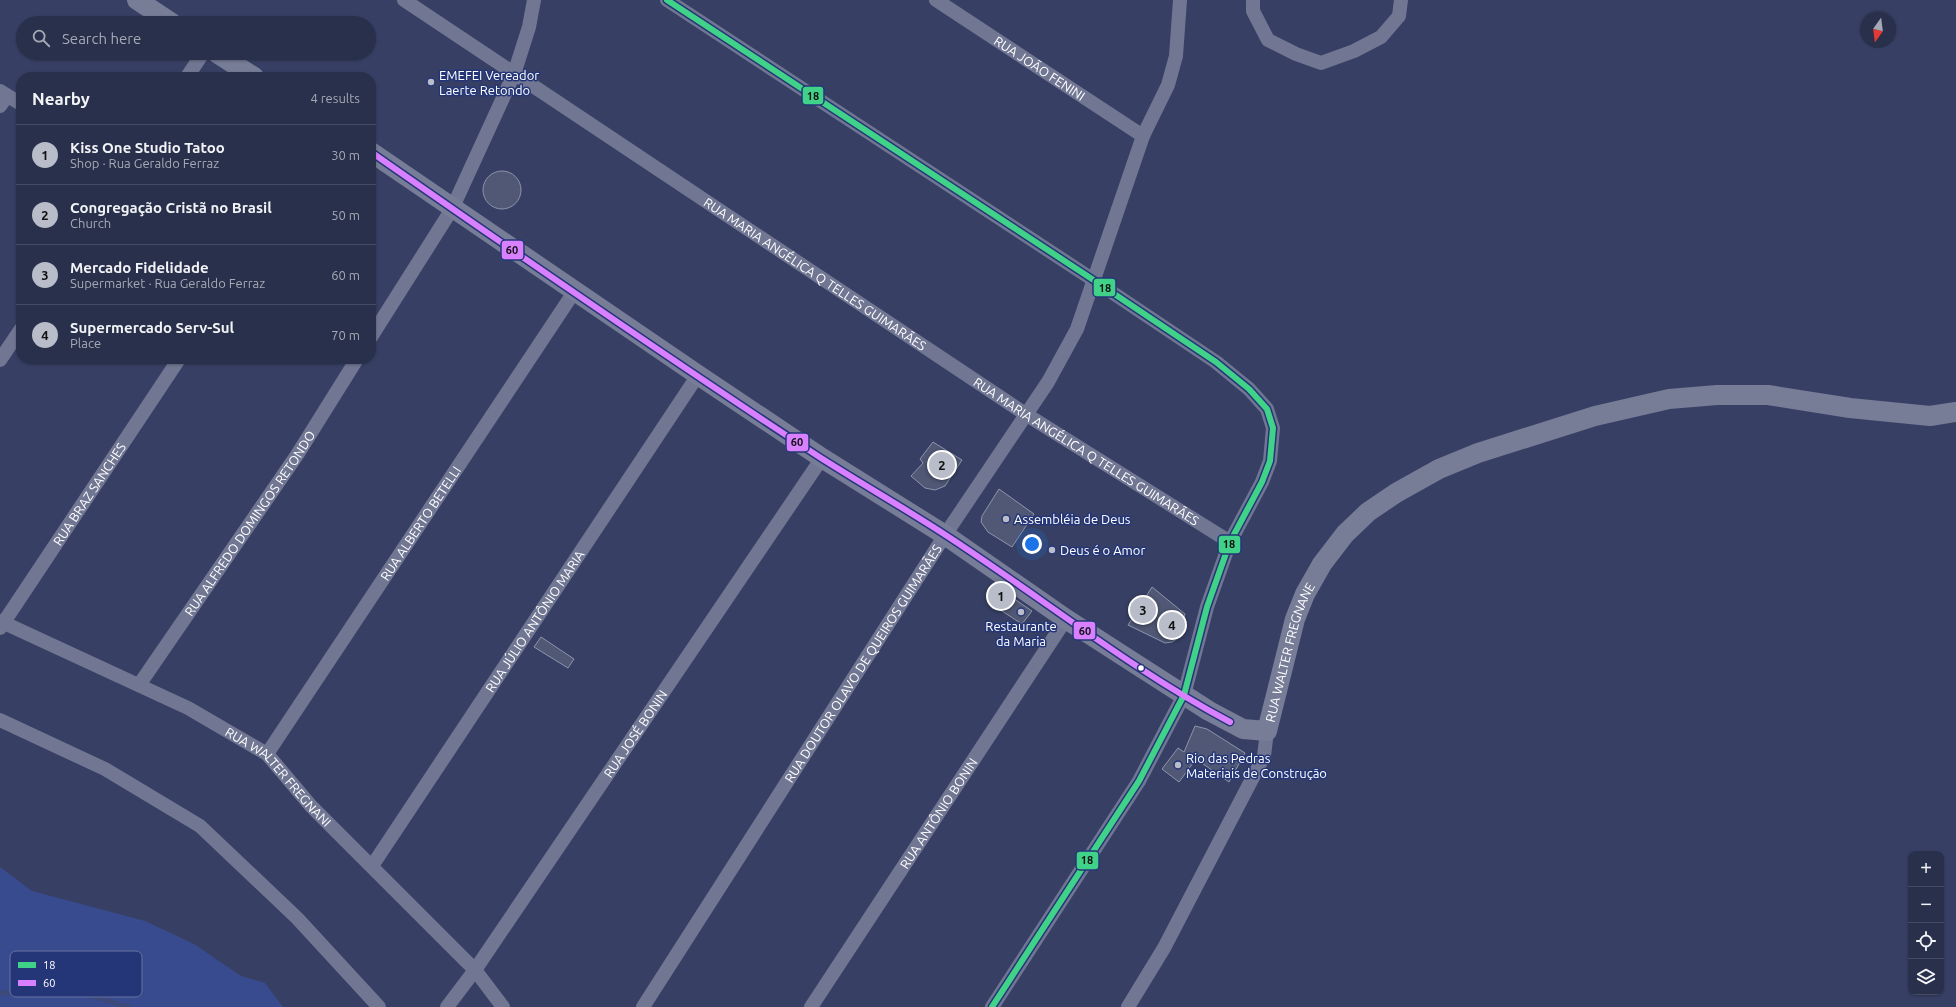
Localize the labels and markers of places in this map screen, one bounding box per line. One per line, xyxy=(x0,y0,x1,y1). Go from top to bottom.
place label: EMEFEI Vereador Laerte Retondo xyxy=(439,68,539,97)
marker: EMEFEI Vereador Laerte Retondo xyxy=(426,77,436,87)
pin: 2 xyxy=(929,450,955,480)
place label: Assembléia de Deus xyxy=(1014,512,1131,526)
marker: Assembléia de Deus xyxy=(1001,514,1011,524)
place label: Deus é o Amor xyxy=(1060,543,1145,557)
marker: Deus é o Amor xyxy=(1047,545,1057,555)
pin: 1 xyxy=(988,581,1014,611)
pin: 3 xyxy=(1130,595,1156,625)
marker: Restaurante da Maria xyxy=(1016,607,1026,617)
pin: 4 xyxy=(1159,610,1185,640)
place label: Restaurante da Maria xyxy=(985,619,1057,648)
unlabelled marker xyxy=(1136,663,1146,673)
place label: Rio das Pedras Materiais de Construção xyxy=(1186,751,1327,780)
marker: Rio das Pedras Materiais de Construção xyxy=(1173,760,1183,770)

